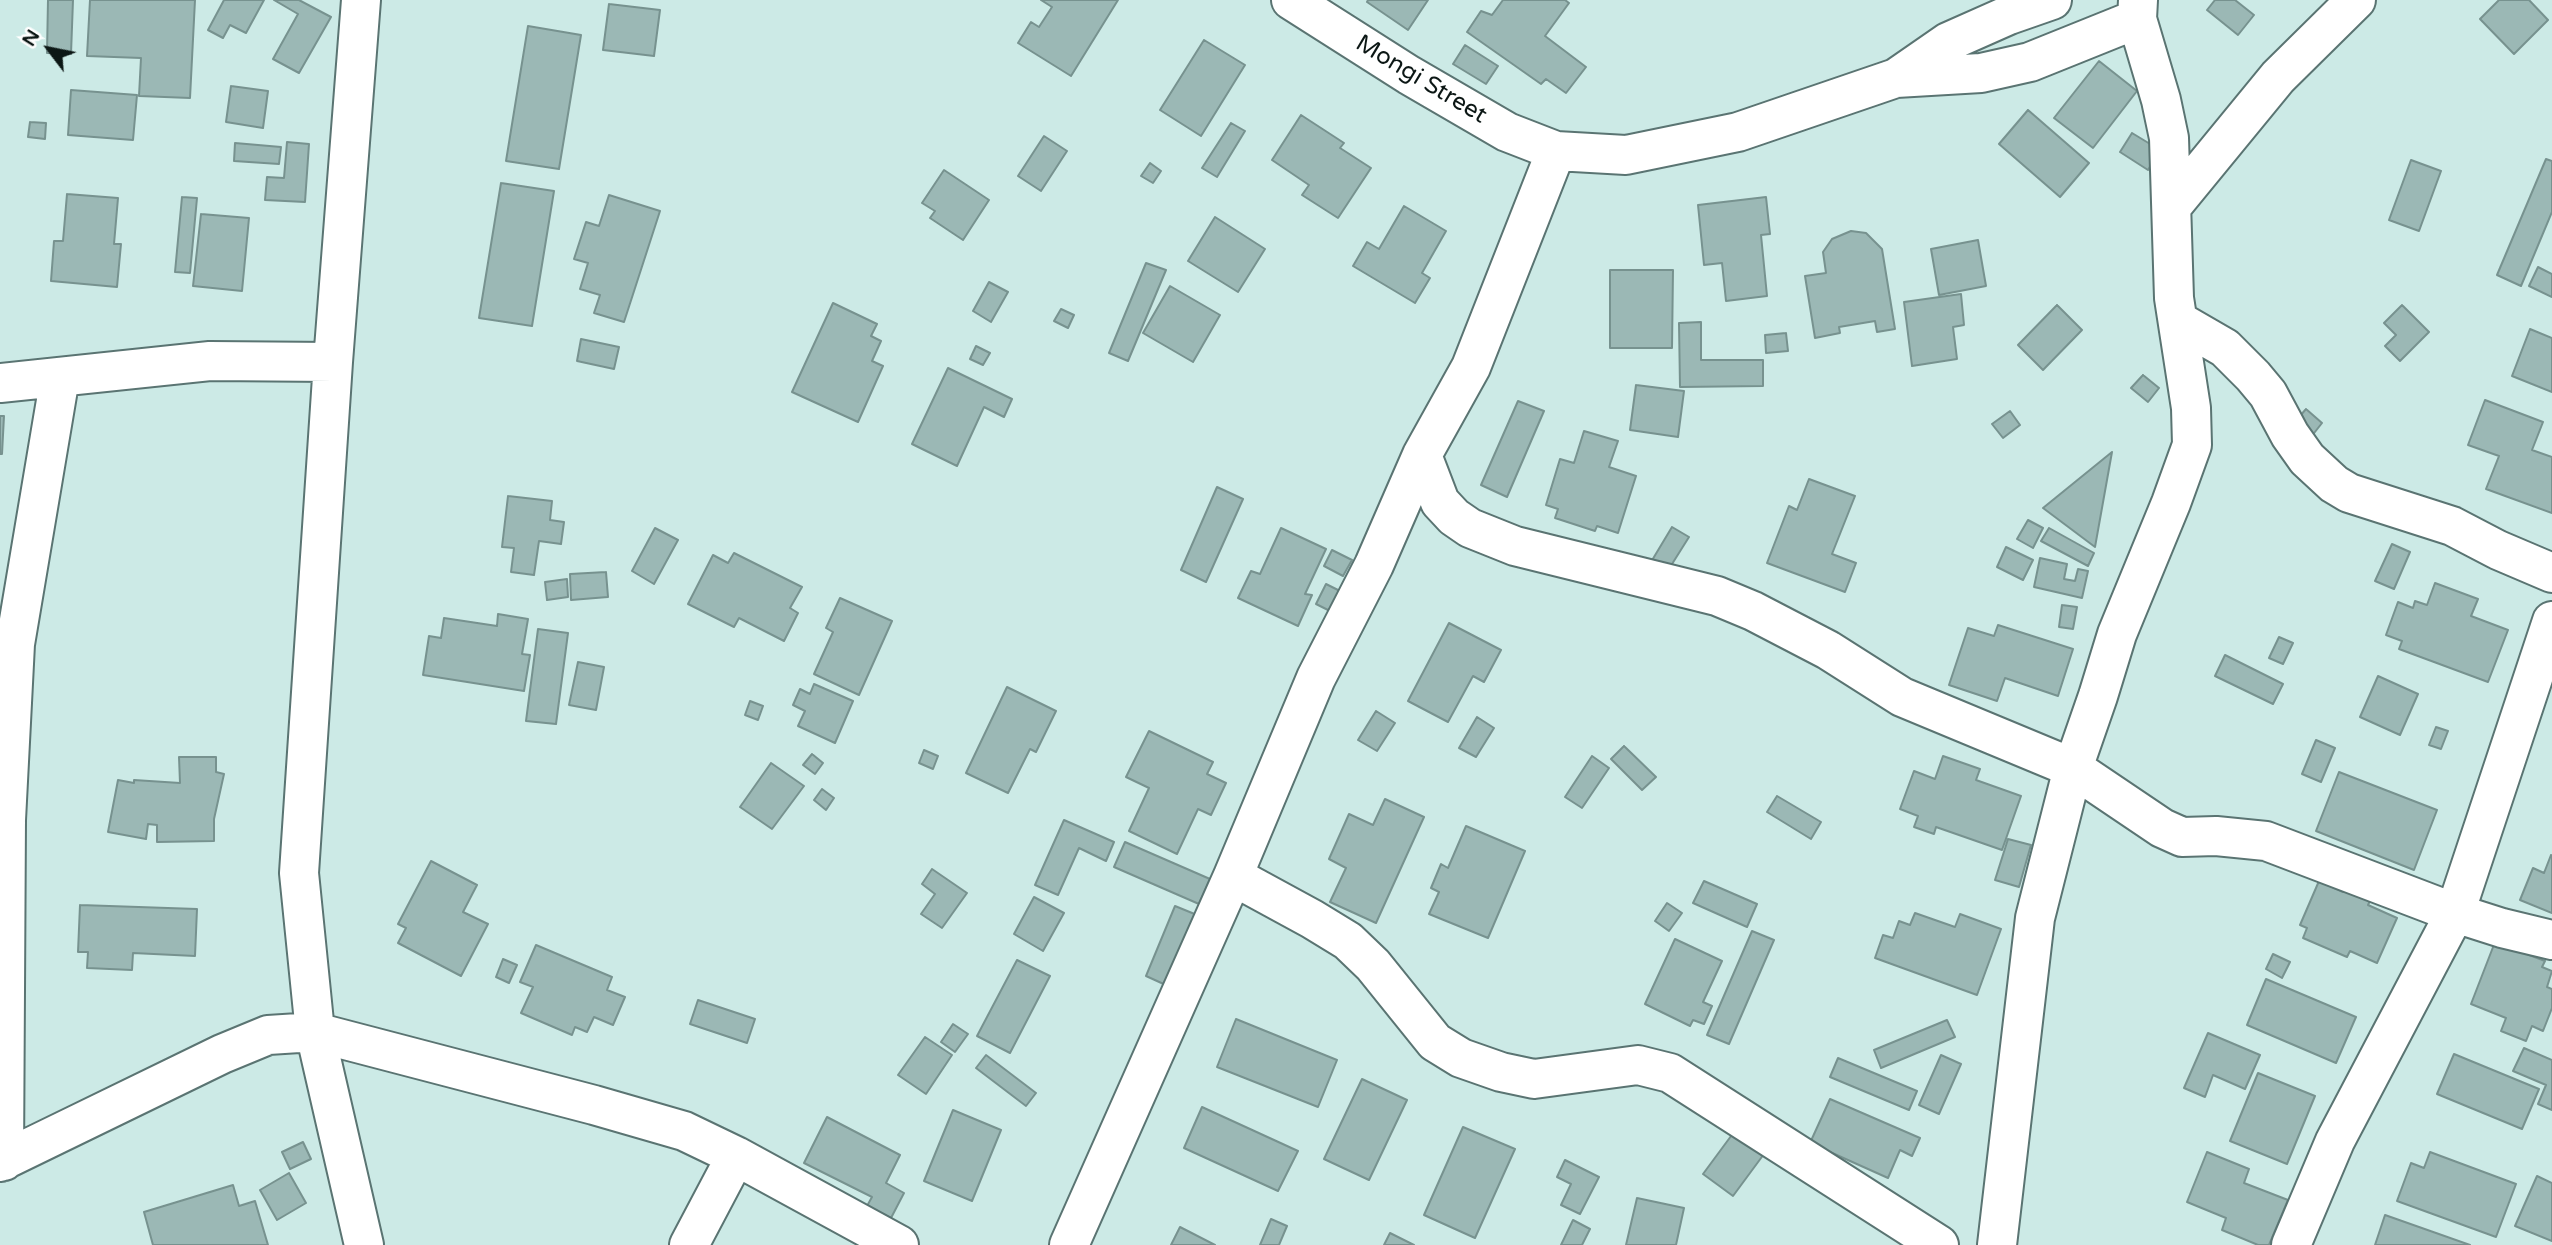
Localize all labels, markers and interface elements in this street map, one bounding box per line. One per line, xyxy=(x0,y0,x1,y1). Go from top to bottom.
north arrow xyxy=(14,14,84,84)
text: N xyxy=(18,26,45,50)
street label: Mongi Street xyxy=(1350,30,1492,130)

